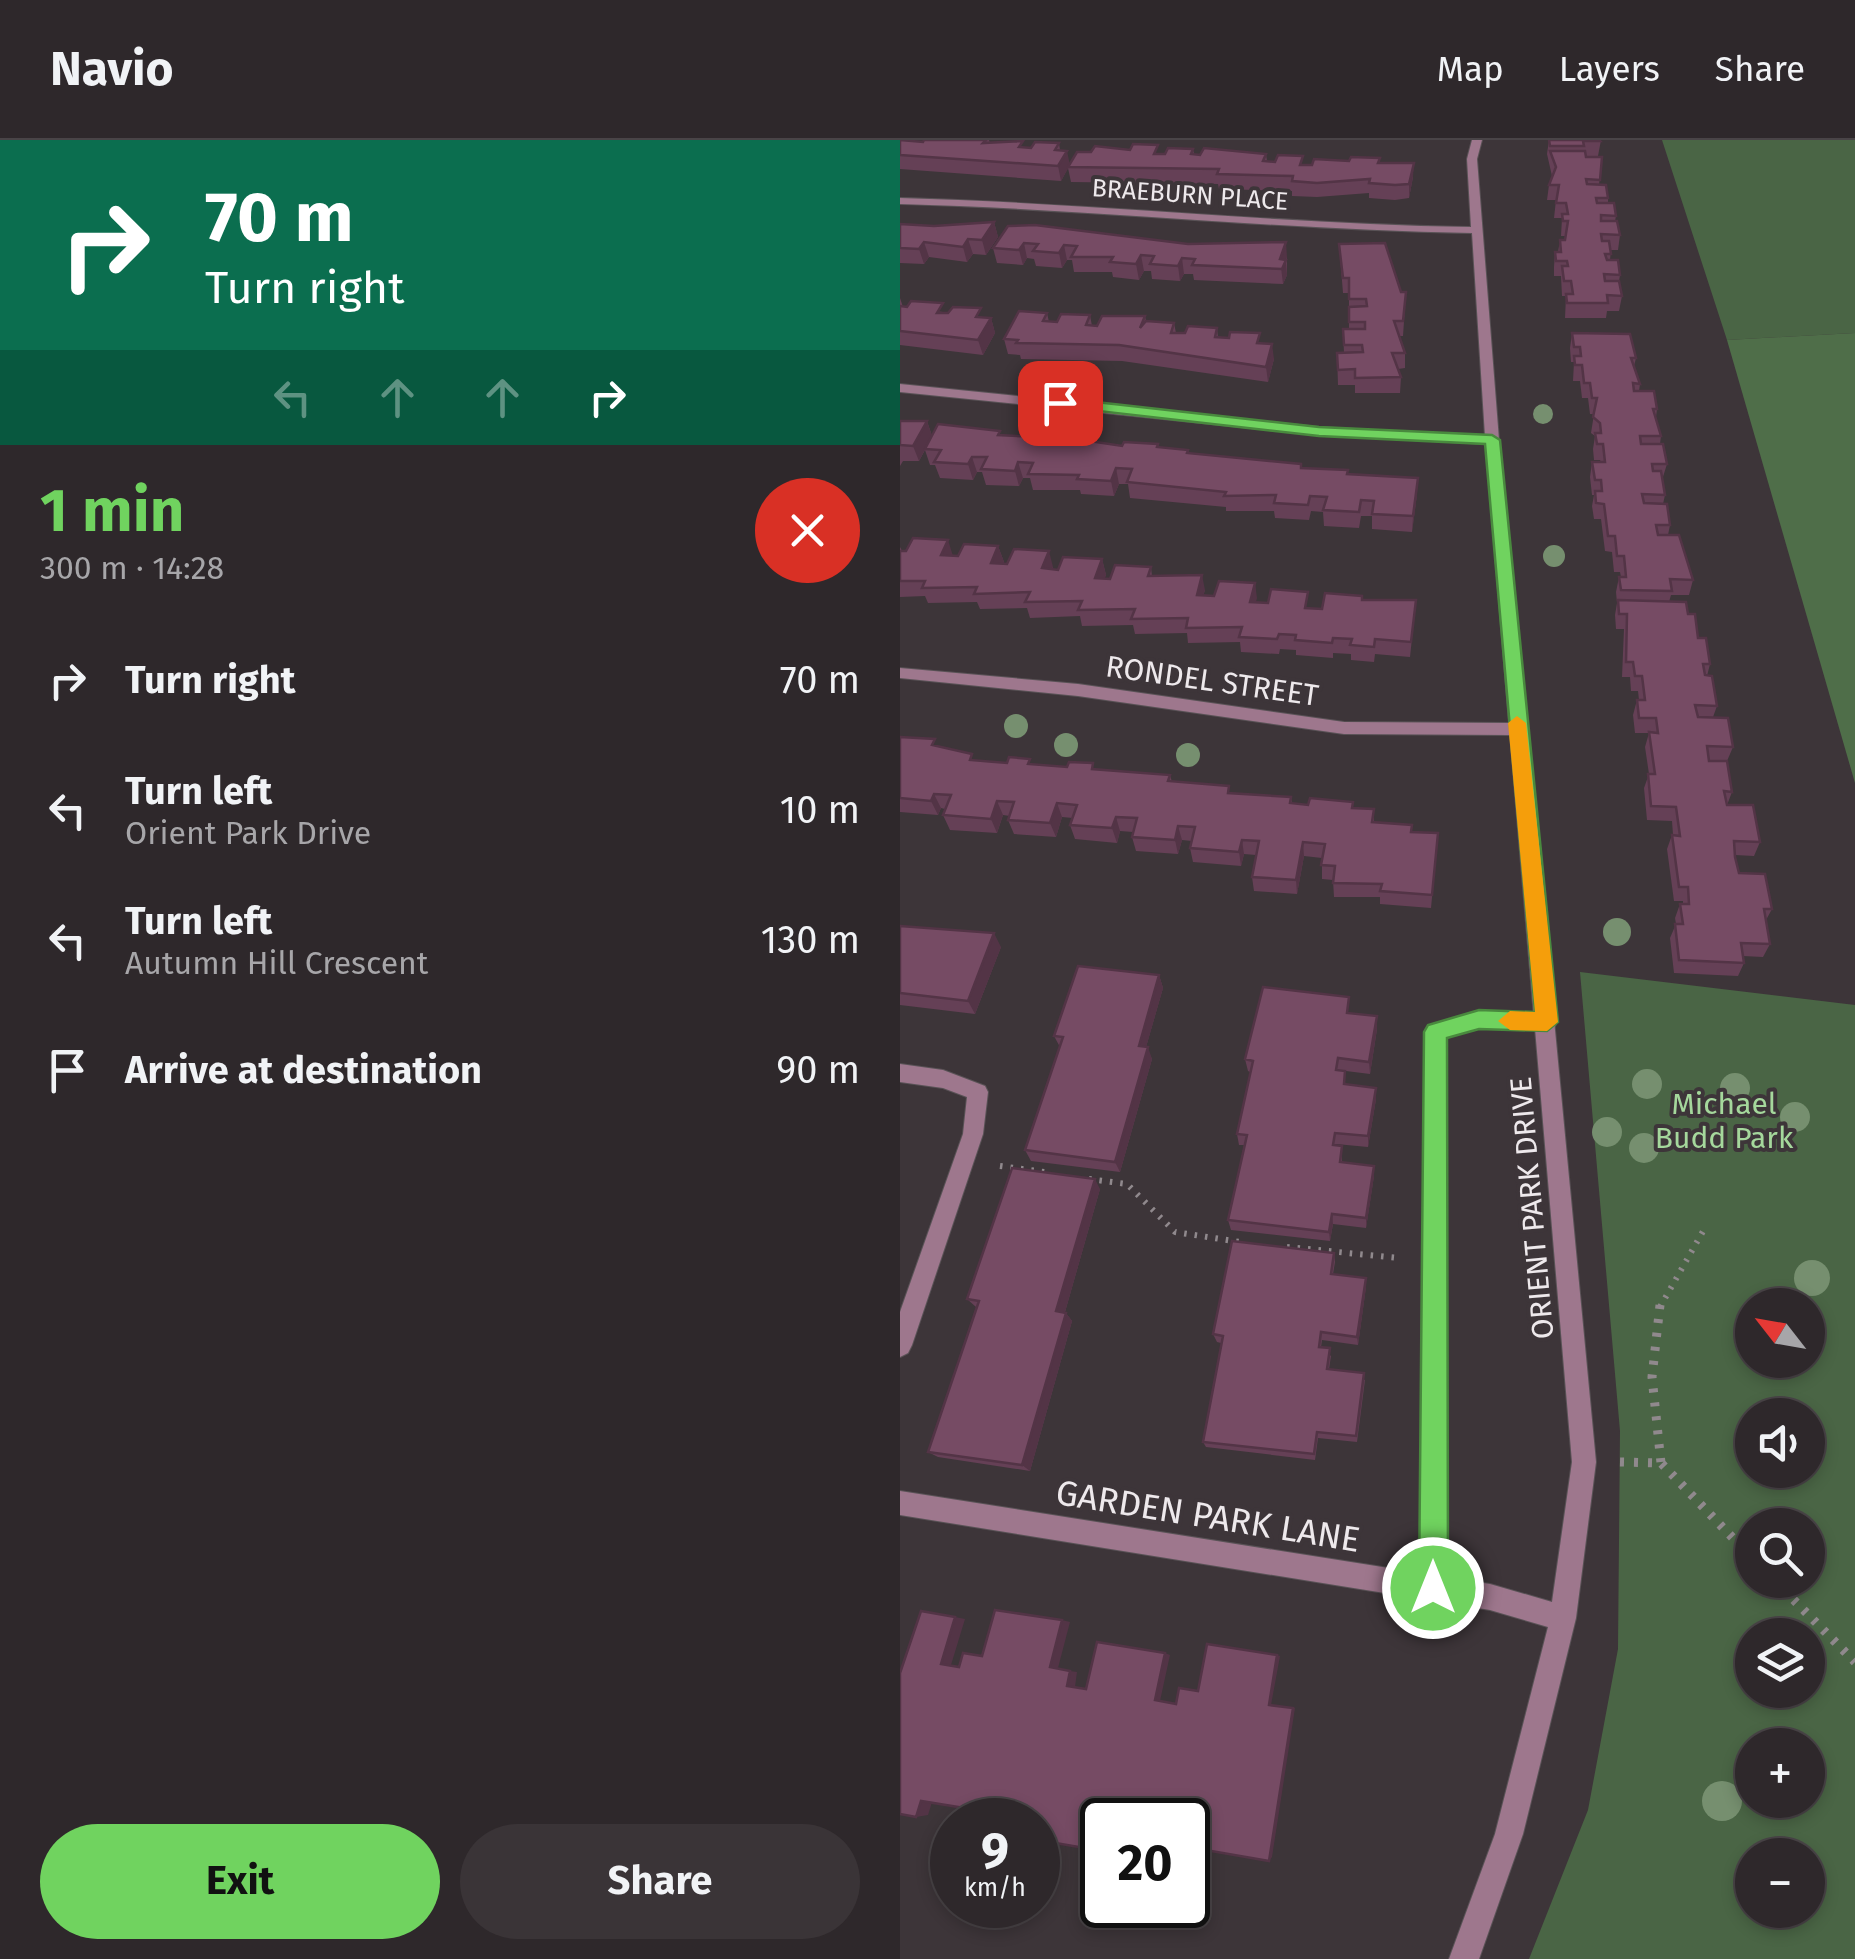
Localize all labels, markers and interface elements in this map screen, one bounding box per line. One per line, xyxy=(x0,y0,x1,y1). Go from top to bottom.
text: Navio xyxy=(50,40,174,98)
text: Map xyxy=(1437,48,1504,90)
text: Layers xyxy=(1559,48,1660,90)
text: Share xyxy=(1715,48,1805,90)
street label: BRAEBURN PLACE xyxy=(1091,173,1289,217)
text: 70 m xyxy=(205,176,354,260)
icon: right xyxy=(40,180,170,310)
text: Turn right xyxy=(205,261,404,315)
pin xyxy=(1018,361,1103,446)
icon: left xyxy=(265,370,320,425)
icon: ahead xyxy=(370,370,425,425)
icon: ahead xyxy=(475,370,530,425)
icon: right xyxy=(580,370,635,425)
icon: arrive xyxy=(1033,376,1088,431)
text: 1 min xyxy=(40,475,184,547)
button: close xyxy=(755,478,860,583)
text: 300 m · 14:28 xyxy=(40,549,224,587)
street label: RONDEL STREET xyxy=(1103,648,1321,714)
icon: right xyxy=(40,653,95,708)
text: Turn right xyxy=(125,657,295,703)
text: 70 m xyxy=(780,657,860,703)
text: Turn left xyxy=(125,768,272,814)
icon: left xyxy=(40,783,95,838)
text: 10 m xyxy=(780,787,860,833)
text: Orient Park Drive xyxy=(125,814,371,852)
text: Turn left xyxy=(125,898,272,944)
icon: left xyxy=(40,913,95,968)
text: 130 m xyxy=(761,917,860,963)
text: Autumn Hill Crescent xyxy=(125,944,428,982)
icon: arrive xyxy=(40,1043,95,1098)
text: Arrive at destination xyxy=(125,1047,482,1093)
text: 90 m xyxy=(776,1047,860,1093)
street label: ORIENT PARK DRIVE xyxy=(1503,1075,1561,1341)
park label: Michael Budd Park xyxy=(1655,1086,1794,1156)
north arrow xyxy=(1735,1288,1825,1378)
map controls xyxy=(1735,1288,1825,1928)
button: sound xyxy=(1735,1398,1825,1488)
street label: GARDEN PARK LANE xyxy=(1053,1471,1363,1561)
button: search xyxy=(1735,1508,1825,1598)
position arrow xyxy=(1381,1536,1485,1640)
button: layers xyxy=(1735,1618,1825,1708)
button: + xyxy=(1735,1728,1825,1818)
speed limit sign: 20 xyxy=(1080,1798,1210,1928)
text: 9 xyxy=(981,1821,1009,1881)
button: Exit xyxy=(40,1824,440,1939)
button: Share xyxy=(460,1824,860,1939)
button: − xyxy=(1735,1838,1825,1928)
text: km/h xyxy=(964,1873,1026,1903)

